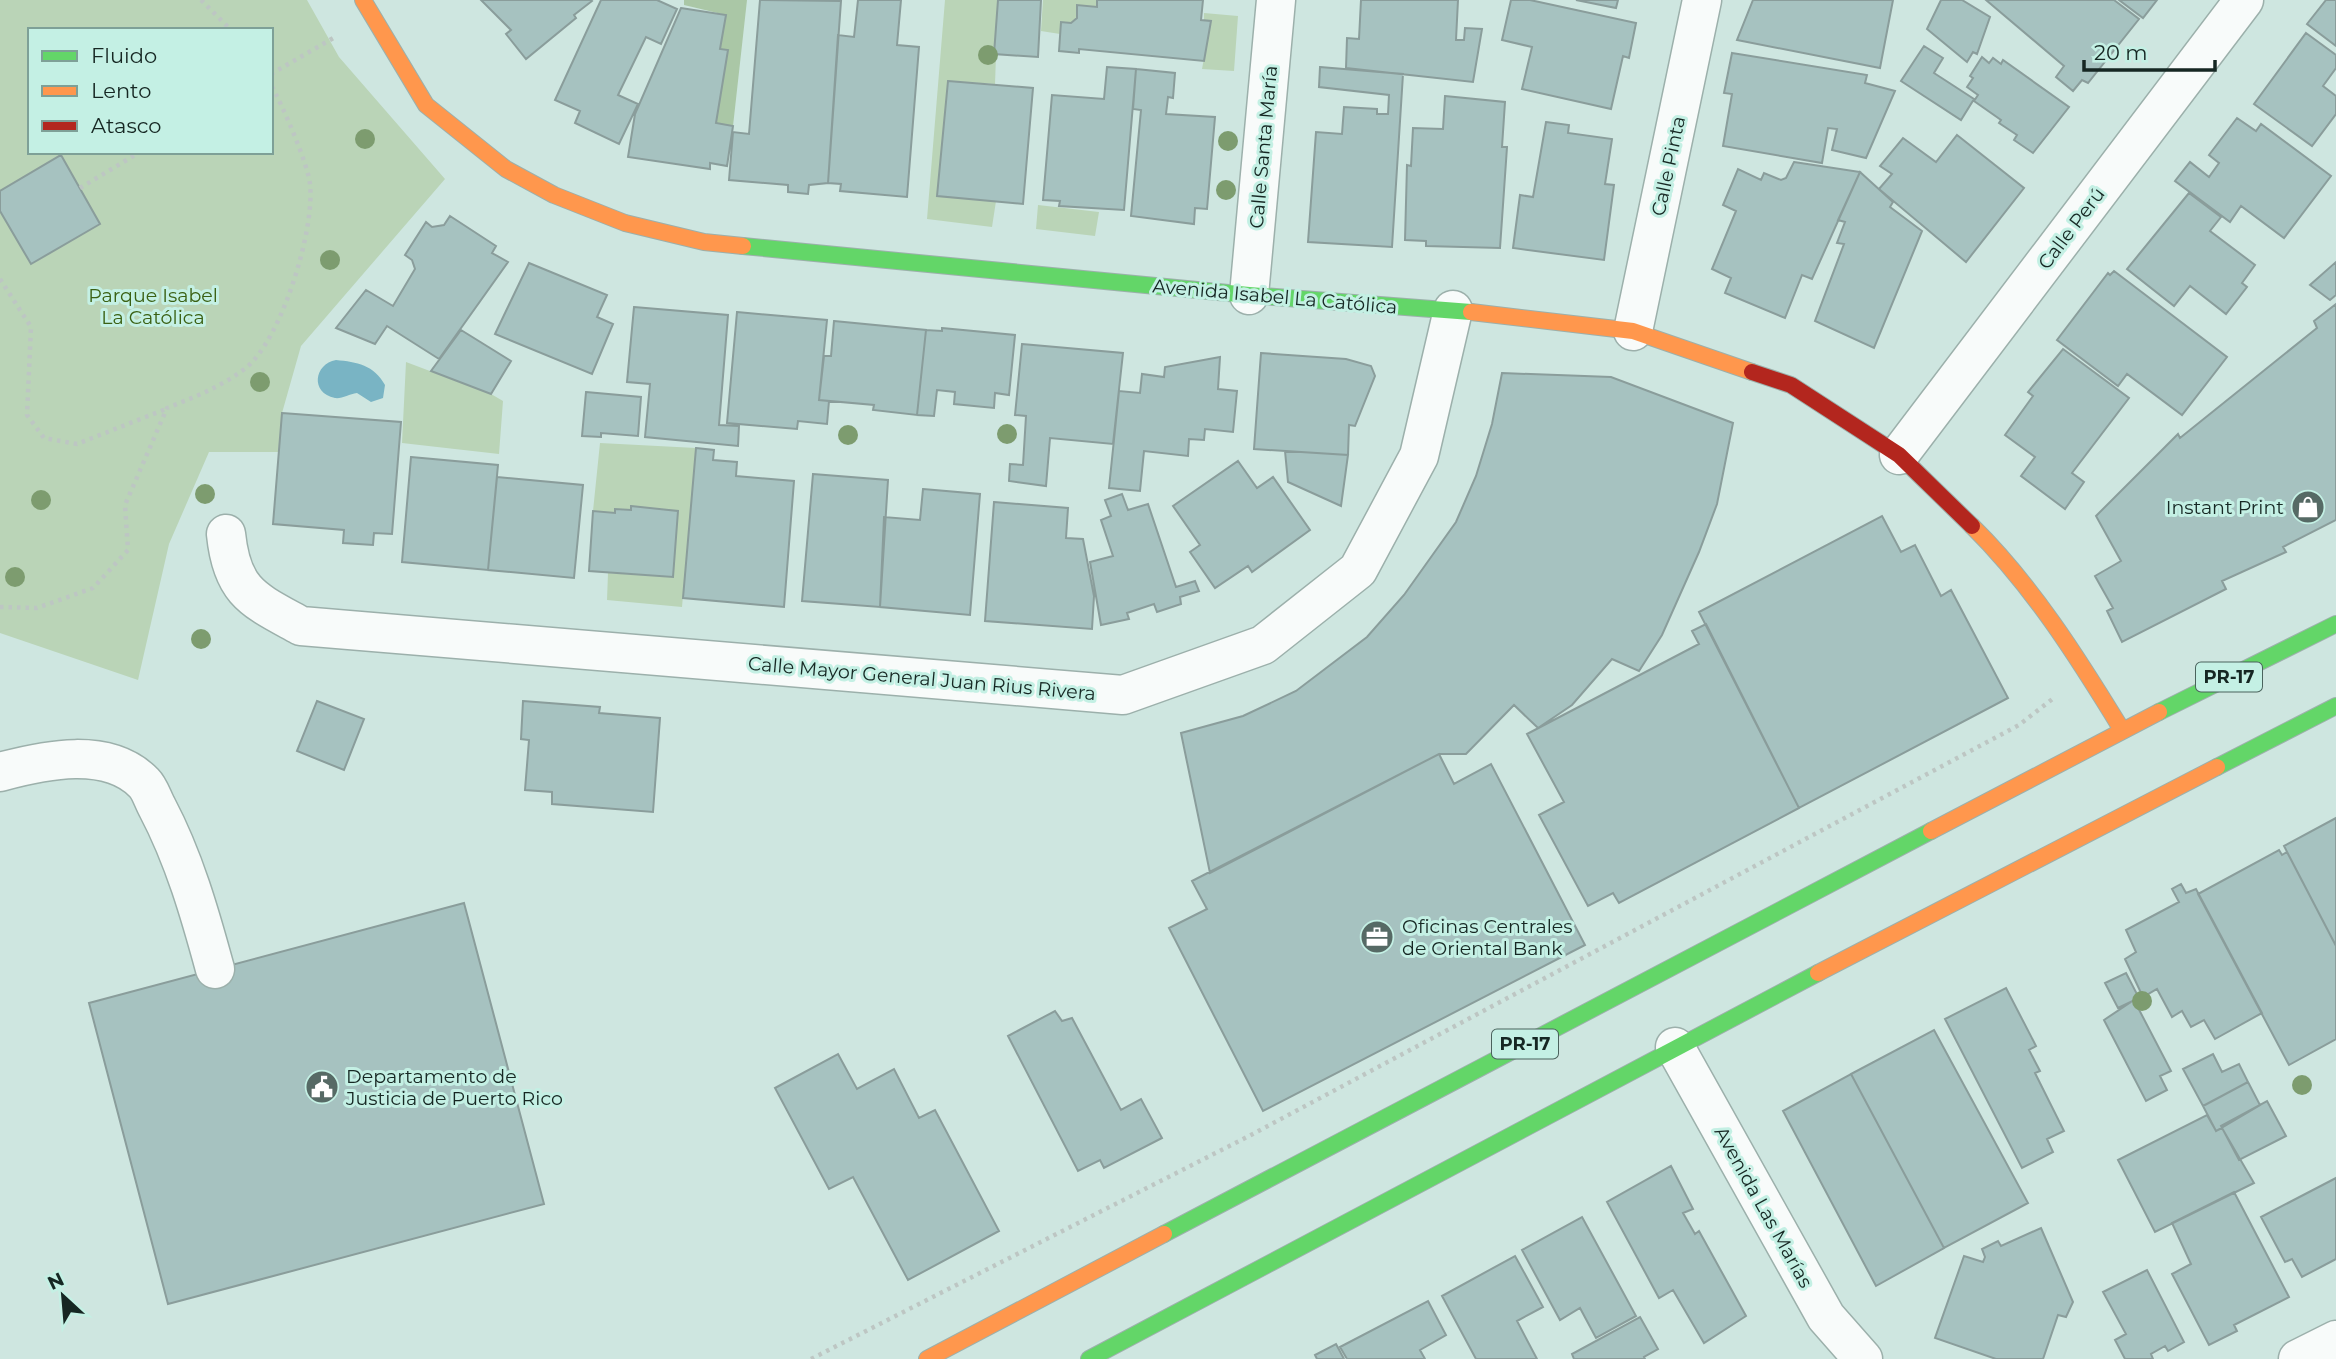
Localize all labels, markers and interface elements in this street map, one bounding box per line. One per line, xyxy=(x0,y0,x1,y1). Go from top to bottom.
legend xyxy=(28,28,273,154)
scale bar xyxy=(2084,28,2215,72)
text: 20 m xyxy=(2094,40,2148,65)
text: Fluido xyxy=(91,43,157,68)
street label: Calle Santa María xyxy=(1245,65,1282,230)
text: Lento xyxy=(91,78,151,103)
text: Atasco xyxy=(91,113,162,138)
street label: Calle Pinta xyxy=(1647,114,1690,218)
street label: Calle Perú xyxy=(2033,183,2110,274)
street label: Avenida Isabel La Católica xyxy=(1152,274,1398,319)
park label: Parque Isabel La Católica xyxy=(88,284,218,329)
shop icon: Instant Print xyxy=(2289,488,2327,526)
place label: Instant Print xyxy=(2166,496,2284,519)
street label: Calle Mayor General Juan Rius Rivera xyxy=(747,652,1097,705)
road number: PR-17 xyxy=(2196,662,2262,692)
place label: Oficinas Centrales de Oriental Bank xyxy=(1402,915,1573,960)
office icon: Oficinas Centrales de Oriental Bank xyxy=(1358,918,1396,956)
road number: PR-17 xyxy=(1492,1030,1558,1058)
place label: Departamento de Justicia de Puerto Rico xyxy=(345,1065,563,1110)
public building icon: Departamento de Justicia de Puerto Rico xyxy=(303,1068,341,1106)
street label: Avenida Las Marías xyxy=(1710,1123,1817,1292)
north arrow xyxy=(28,1261,98,1331)
text: N xyxy=(44,1267,68,1295)

